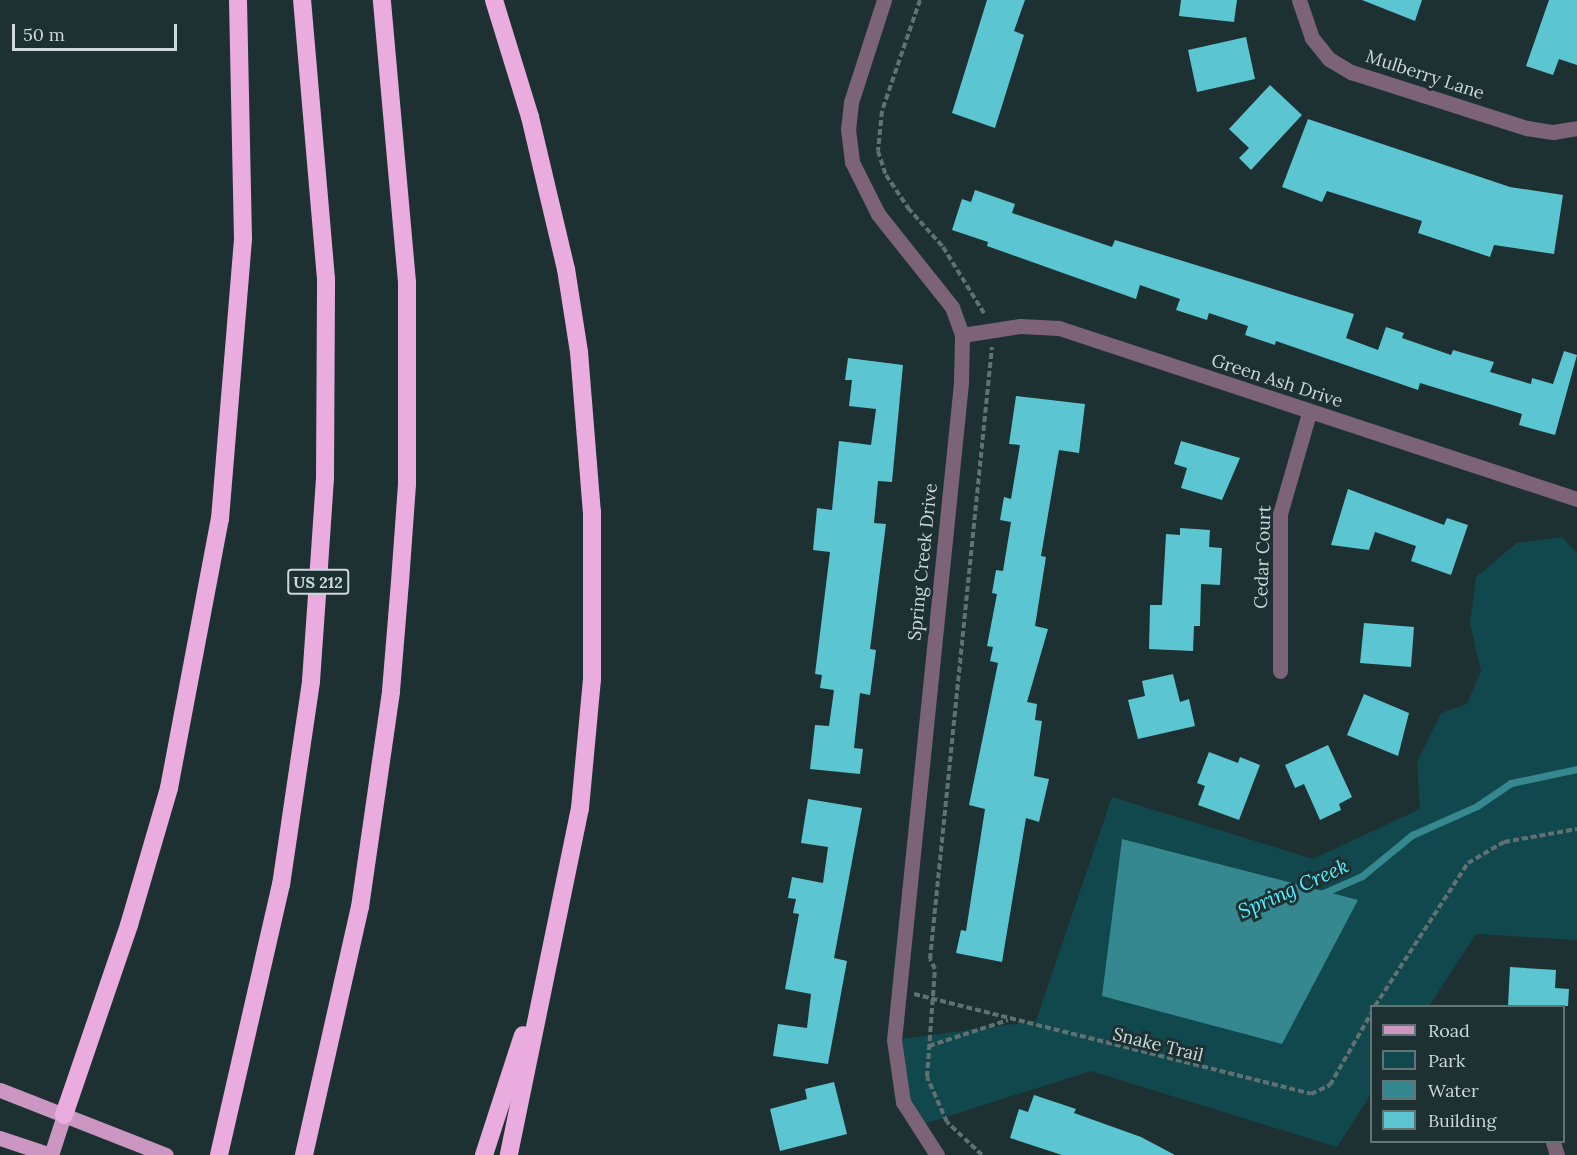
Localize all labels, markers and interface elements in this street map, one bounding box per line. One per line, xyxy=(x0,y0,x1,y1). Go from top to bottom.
scale bar xyxy=(15,12,180,50)
text: 50 m xyxy=(23,23,65,46)
street label: Mulberry Lane xyxy=(1363,46,1487,104)
street label: Green Ash Drive xyxy=(1209,350,1345,412)
street label: Spring Creek Drive xyxy=(904,482,942,642)
street label: Cedar Court xyxy=(1250,505,1276,609)
road number: US 212 xyxy=(286,569,350,595)
water label: Spring Creek xyxy=(1234,853,1352,923)
legend xyxy=(1370,1005,1565,1143)
text: Road xyxy=(1428,1019,1470,1042)
street label: Snake Trail xyxy=(1111,1023,1205,1067)
text: Park xyxy=(1428,1049,1465,1072)
text: Water xyxy=(1428,1079,1479,1102)
text: Building xyxy=(1428,1109,1496,1132)

